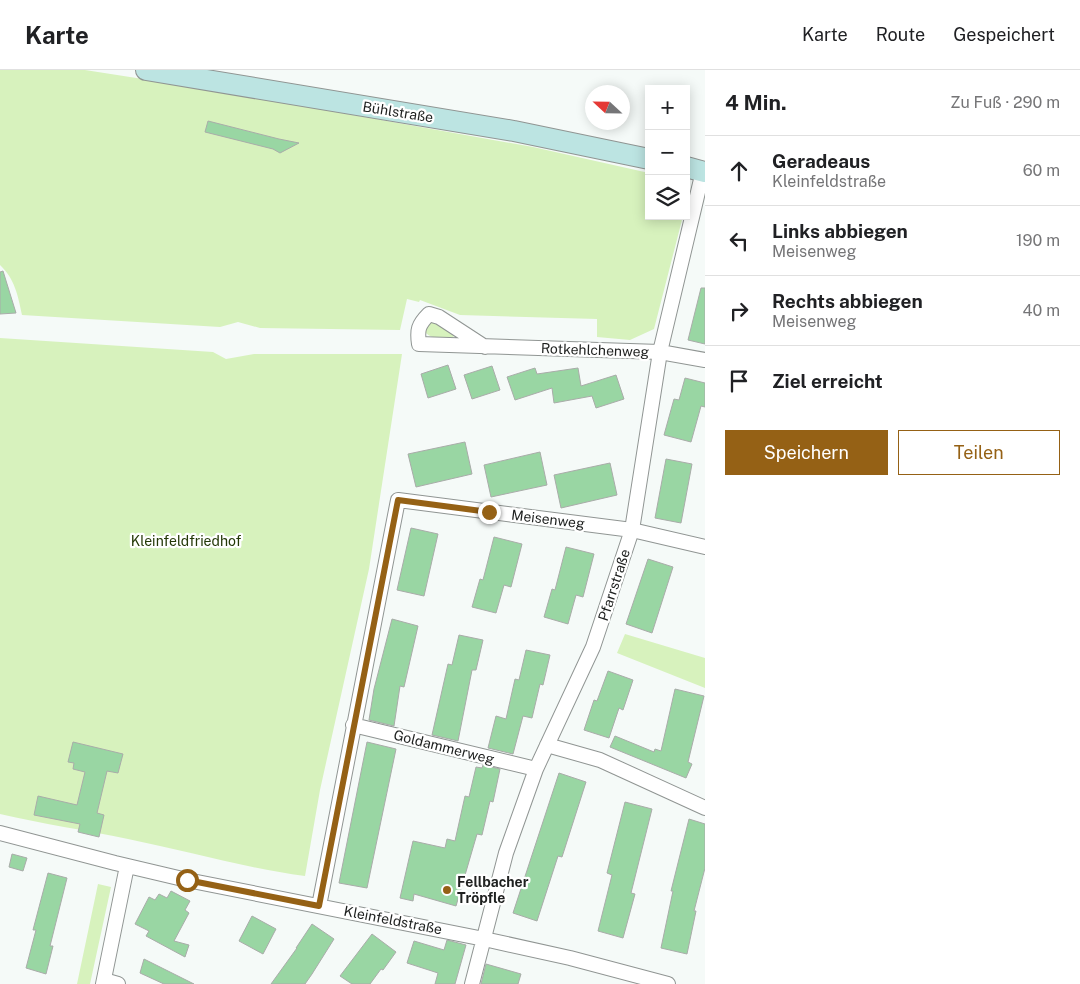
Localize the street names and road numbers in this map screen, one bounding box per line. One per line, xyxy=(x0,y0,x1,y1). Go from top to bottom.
street label: Bühlstraße xyxy=(362,99,434,125)
street label: Rotkehlchenweg xyxy=(541,340,650,360)
street label: Meisenweg xyxy=(510,507,586,531)
street label: Pfarrstraße xyxy=(595,547,633,623)
street label: Goldammerweg xyxy=(392,727,496,767)
street label: Kleinfeldstraße xyxy=(342,903,444,937)

